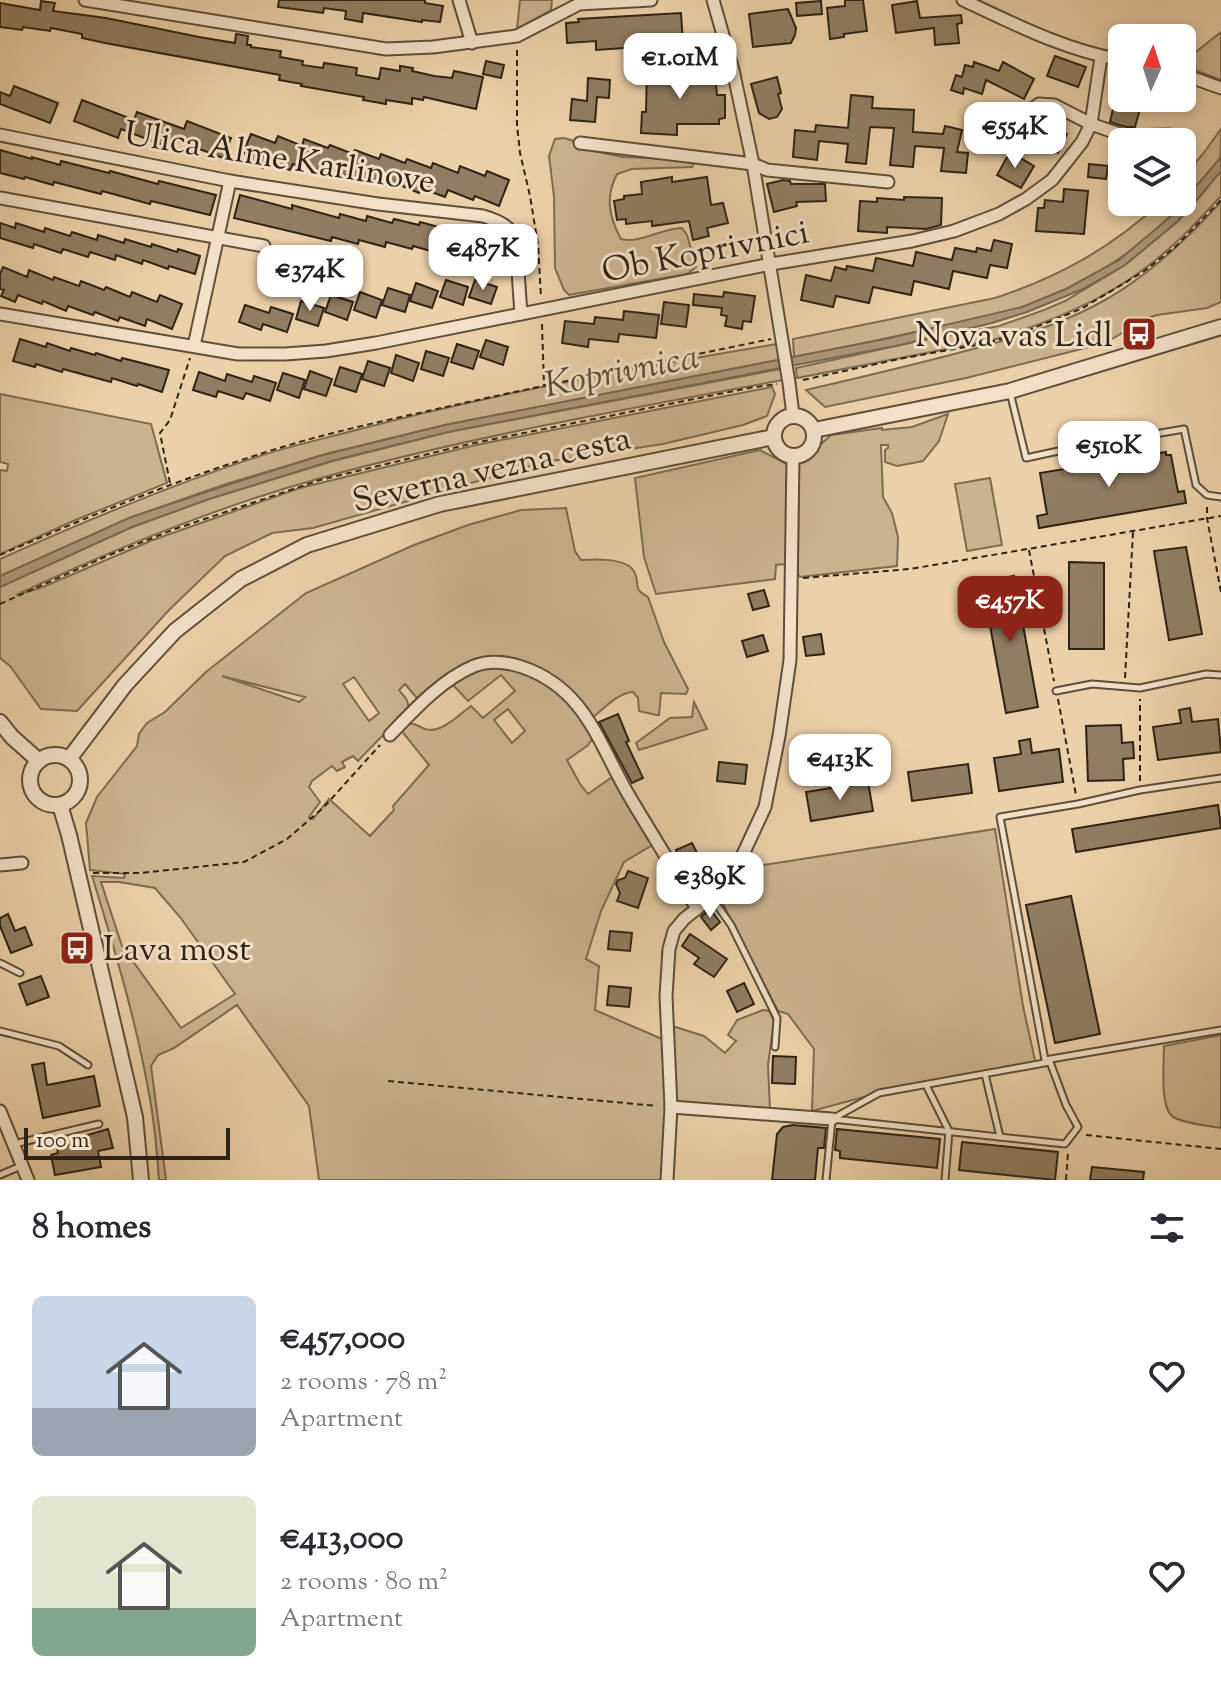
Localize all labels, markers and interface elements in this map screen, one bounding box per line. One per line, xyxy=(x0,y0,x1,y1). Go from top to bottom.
north arrow xyxy=(1108,24,1196,112)
map controls xyxy=(1108,24,1196,216)
pin: €1.01M xyxy=(615,33,745,101)
text: €1.01M xyxy=(642,40,718,77)
pin: €554K xyxy=(959,102,1071,170)
text: €554K xyxy=(982,109,1048,146)
street label: Ulica Alme Karlinove xyxy=(120,111,439,208)
button: layers xyxy=(1108,128,1196,216)
street label: Ob Koprivnici xyxy=(598,209,813,297)
pin: €487K xyxy=(427,224,539,292)
text: €487K xyxy=(447,231,519,268)
pin: €374K xyxy=(254,245,366,313)
text: €374K xyxy=(275,252,345,289)
place label: Nova vas Lidl xyxy=(915,313,1113,362)
bus stop icon: Nova vas Lidl xyxy=(1120,315,1158,353)
water label: Koprivnica xyxy=(540,332,703,413)
street label: Severna vezna cesta xyxy=(348,416,636,527)
pin: €510K xyxy=(1053,421,1165,489)
text: €510K xyxy=(1076,428,1142,465)
pin: €457K xyxy=(954,576,1066,644)
text: €457K xyxy=(976,583,1044,620)
pin: €413K xyxy=(784,734,896,802)
text: €413K xyxy=(807,741,873,778)
pin: €389K xyxy=(654,852,766,920)
text: €389K xyxy=(675,859,745,896)
place label: Lava most xyxy=(103,927,251,976)
bus stop icon: Lava most xyxy=(58,929,96,967)
scale bar xyxy=(24,1124,230,1160)
text: 100 m xyxy=(36,1126,89,1158)
text: 8 homes xyxy=(32,1204,151,1253)
icon: filters xyxy=(1145,1206,1189,1250)
text: €457,000 xyxy=(280,1315,405,1364)
icon: home xyxy=(96,1328,192,1424)
icon: heart xyxy=(1145,1354,1189,1398)
text: 2 rooms · 78 m² xyxy=(280,1364,447,1401)
text: Apartment xyxy=(280,1401,403,1438)
text: €413,000 xyxy=(280,1515,403,1564)
icon: home xyxy=(96,1528,192,1624)
icon: heart xyxy=(1145,1554,1189,1598)
text: 2 rooms · 80 m² xyxy=(280,1564,448,1601)
text: Apartment xyxy=(280,1601,403,1638)

